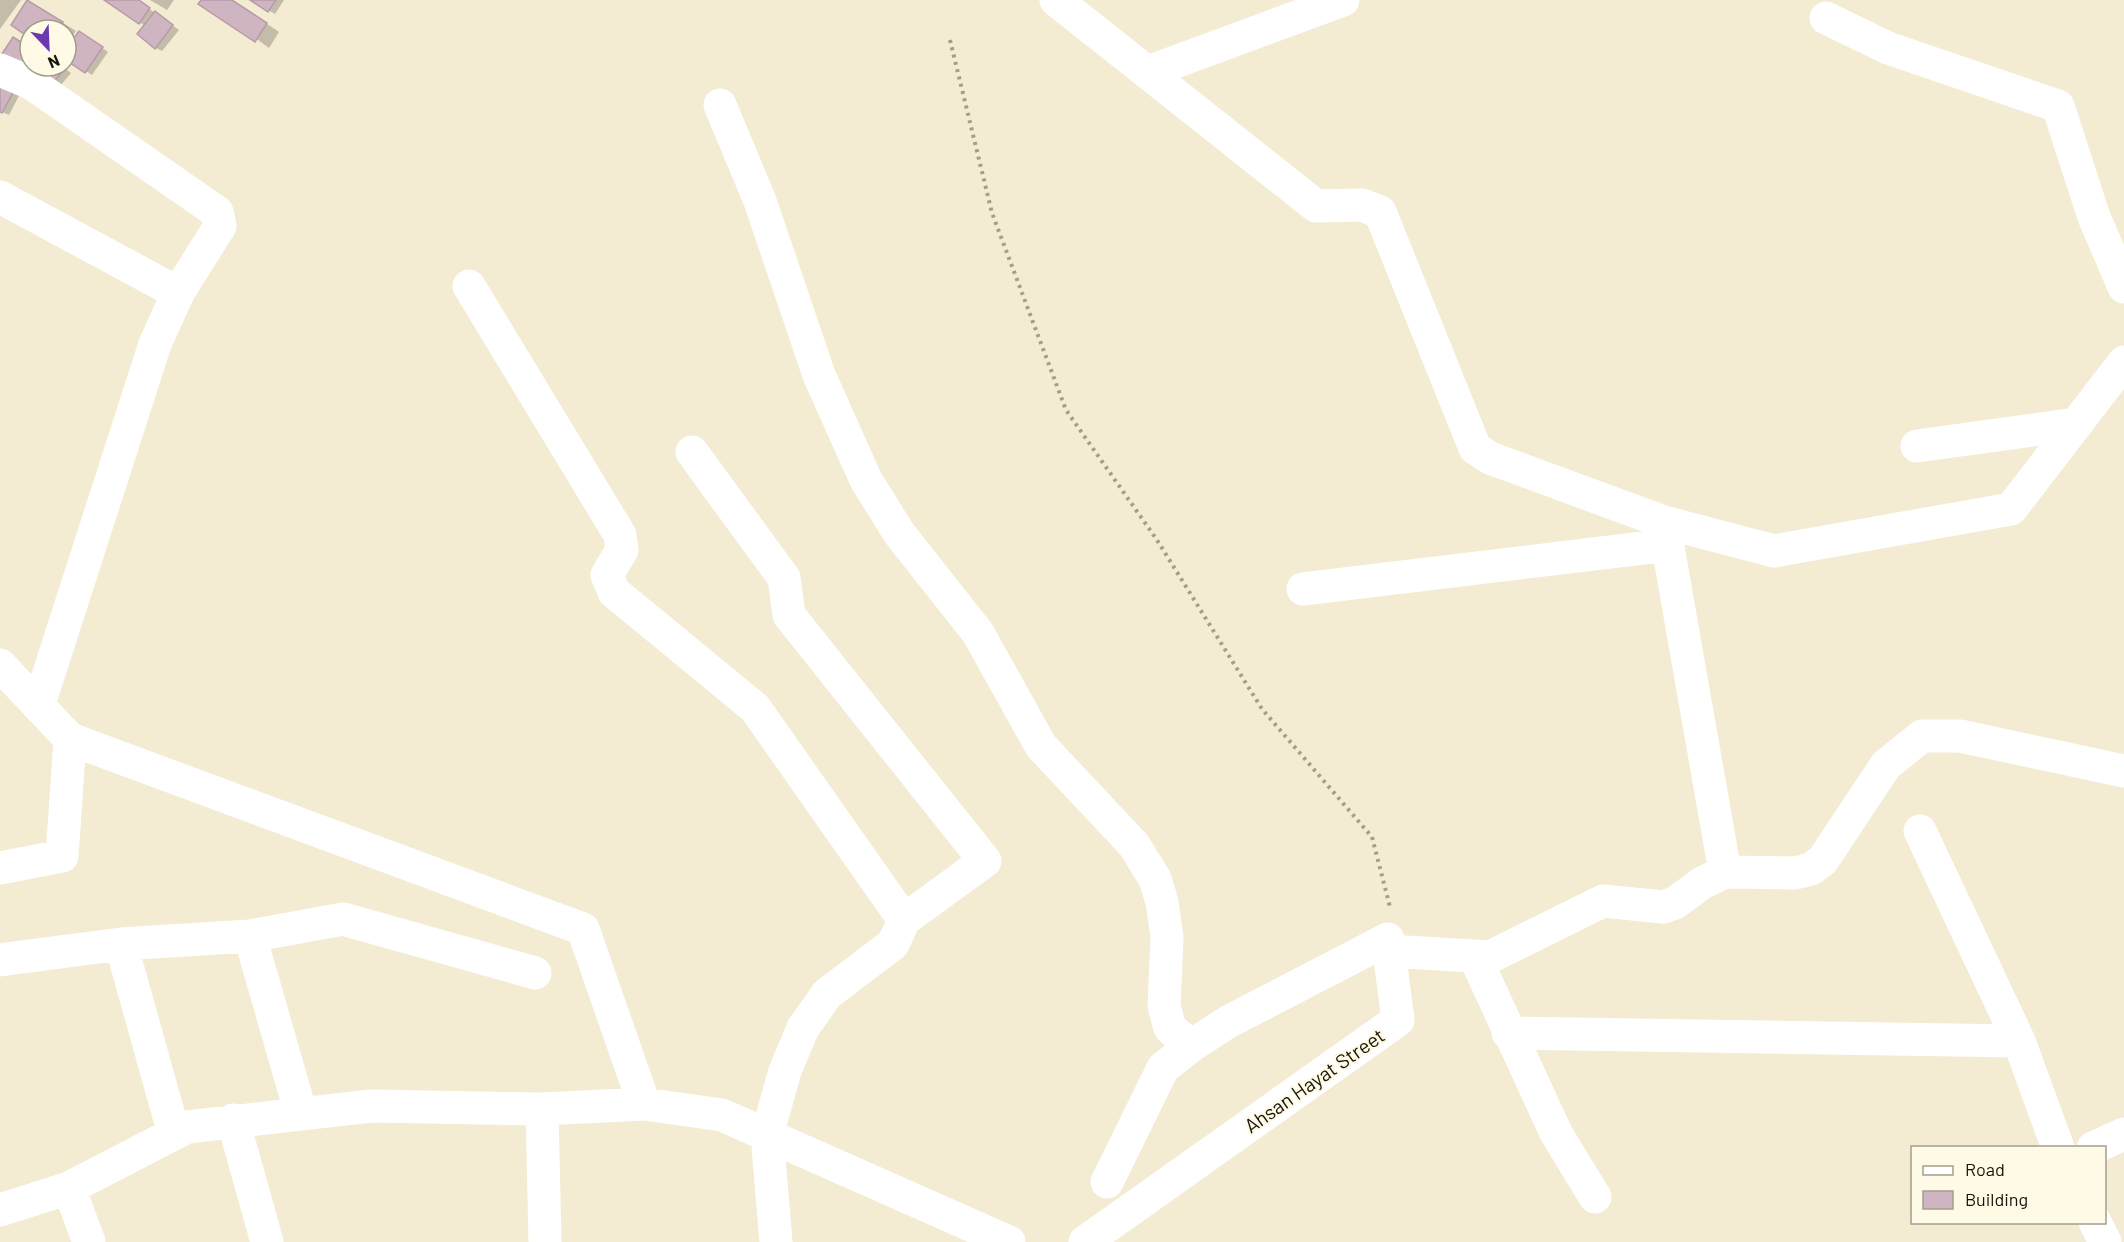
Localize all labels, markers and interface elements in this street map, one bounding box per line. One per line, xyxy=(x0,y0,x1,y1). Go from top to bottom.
north arrow xyxy=(18,18,78,78)
text: N xyxy=(45,51,63,73)
street label: Ahsan Hayat Street xyxy=(1239,1023,1389,1137)
legend xyxy=(1911,1146,2106,1224)
text: Road xyxy=(1965,1158,2005,1180)
text: Building xyxy=(1965,1188,2028,1210)

